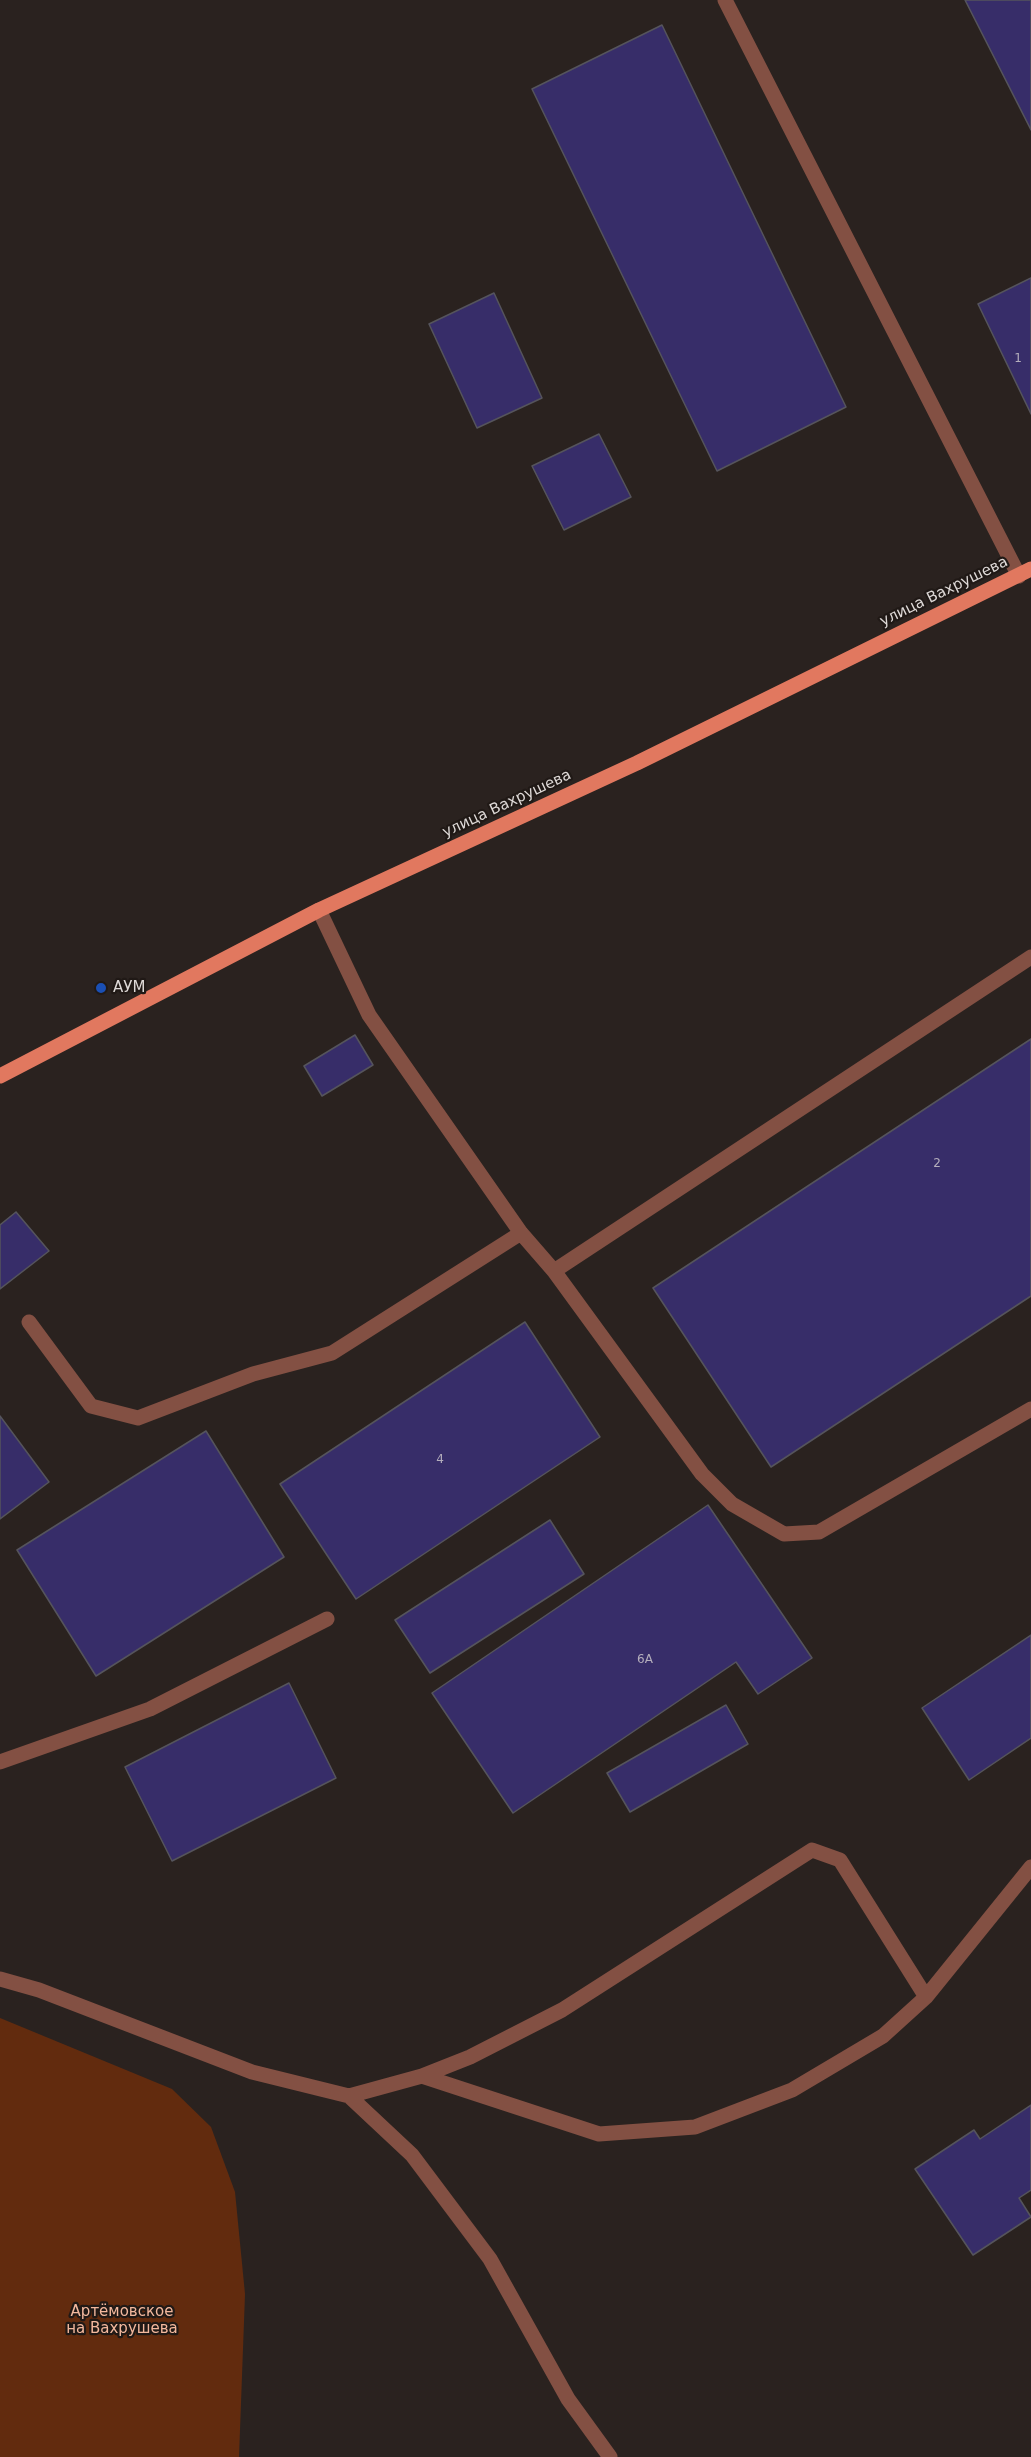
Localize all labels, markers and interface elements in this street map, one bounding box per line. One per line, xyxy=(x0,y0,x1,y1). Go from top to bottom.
house number: 1 xyxy=(1014,352,1022,366)
street label: улица Вахрушева xyxy=(877,553,1011,631)
street label: улица Вахрушева xyxy=(440,766,574,842)
place label: АУМ xyxy=(113,979,145,997)
marker: АУМ xyxy=(94,981,108,995)
house number: 2 xyxy=(933,1157,941,1171)
house number: 4 xyxy=(436,1453,444,1467)
house number: 6А xyxy=(637,1653,653,1667)
park label: Артёмовское на Вахрушева xyxy=(66,2303,178,2338)

